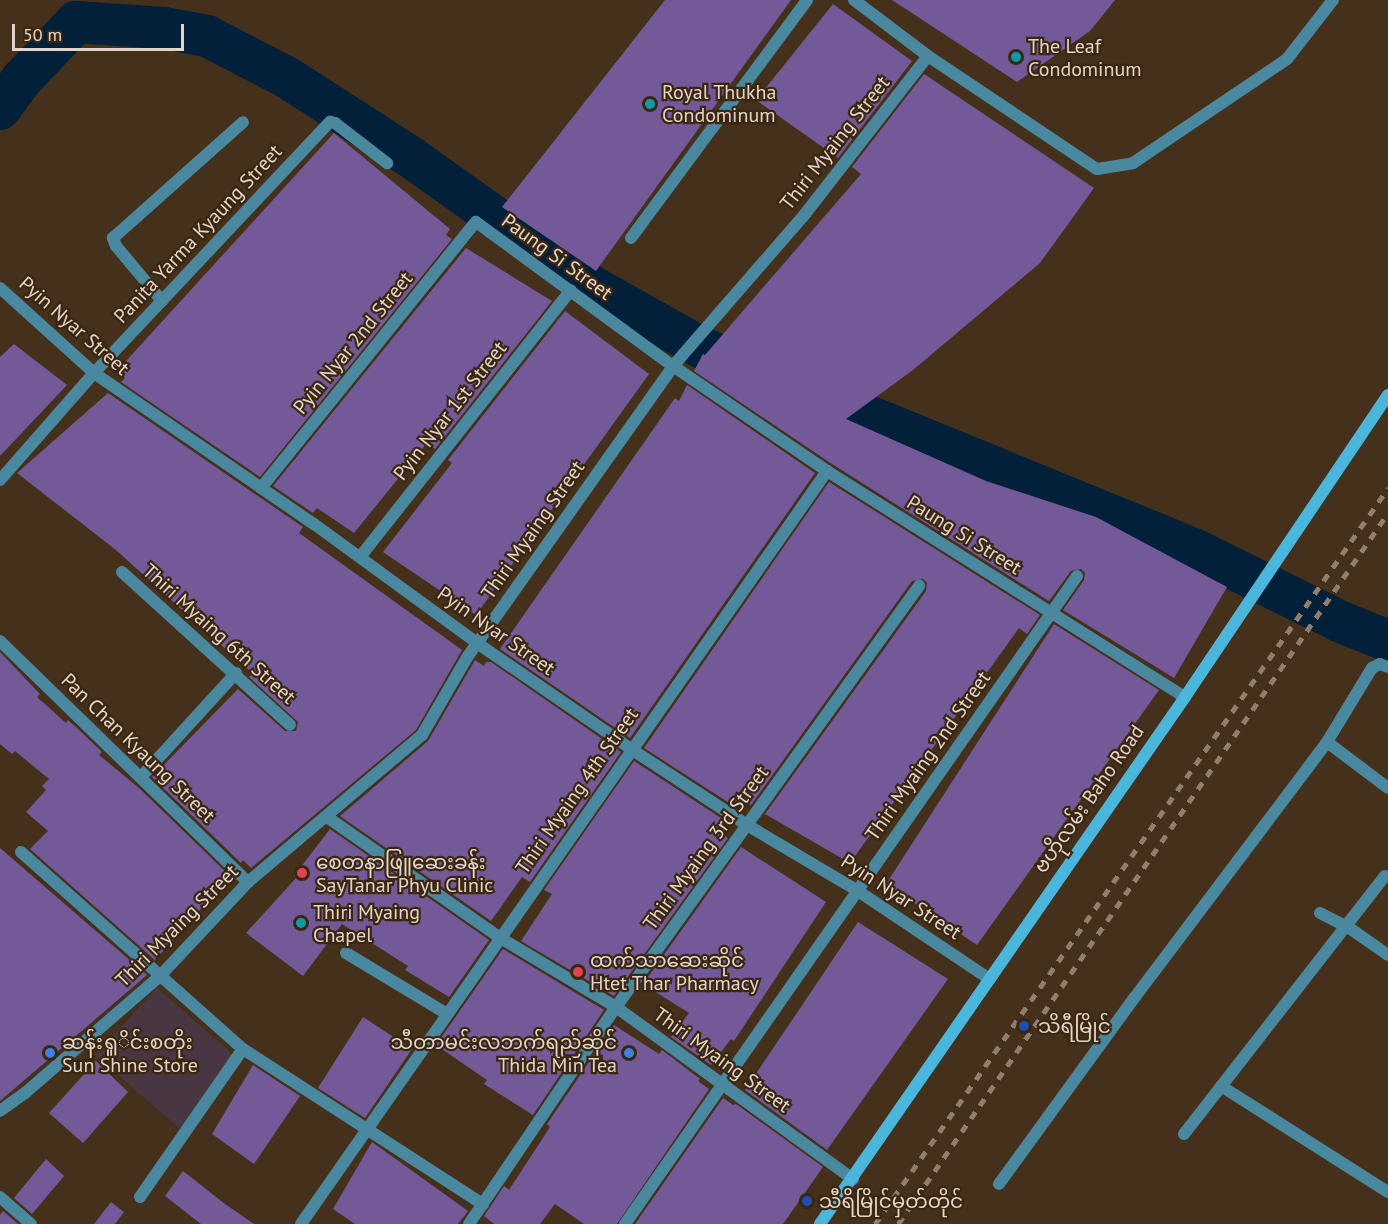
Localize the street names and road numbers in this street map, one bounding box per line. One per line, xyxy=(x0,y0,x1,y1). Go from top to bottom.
street label: Thiri Myaing Street xyxy=(775,71,895,215)
street label: Panita Yarma Kyaung Street xyxy=(109,140,287,328)
street label: Paung Si Street xyxy=(497,209,617,305)
street label: Pyin Nyar 2nd Street xyxy=(288,267,418,419)
street label: Pyin Nyar Street xyxy=(14,272,134,380)
street label: Pyin Nyar 1st Street xyxy=(388,337,512,485)
street label: Thiri Myaing Street xyxy=(476,456,590,604)
street label: Paung Si Street xyxy=(902,490,1026,580)
street label: Thiri Myaing 6th Street xyxy=(138,559,300,709)
street label: Pyin Nyar Street xyxy=(433,582,559,680)
street label: Thiri Myaing 2nd Street xyxy=(860,667,996,845)
street label: Pan Chan Kyaung Street xyxy=(56,668,220,828)
street label: Thiri Myaing 4th Street xyxy=(511,703,643,879)
street label: ဗဟိုလမ်း Baho Road xyxy=(1029,720,1149,878)
street label: Thiri Myaing 3rd Street xyxy=(638,761,774,935)
street label: Pyin Nyar Street xyxy=(837,849,965,945)
street label: Thiri Myaing Street xyxy=(111,860,243,992)
street label: Thiri Myaing Street xyxy=(649,1002,795,1118)

